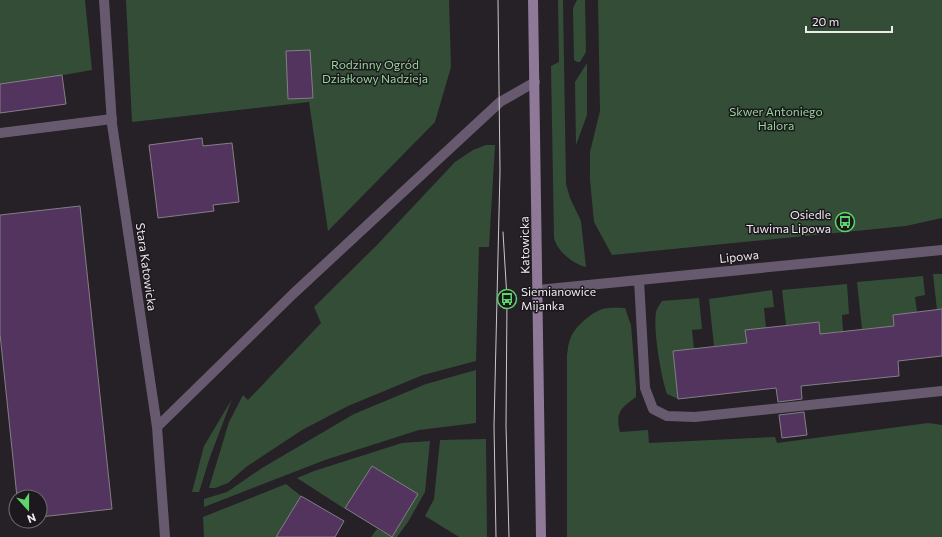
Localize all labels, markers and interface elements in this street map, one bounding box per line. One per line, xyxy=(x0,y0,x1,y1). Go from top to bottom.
scale bar xyxy=(806,8,892,34)
text: 20 m xyxy=(812,14,839,28)
park label: Rodzinny Ogród Działkowy Nadzieja xyxy=(322,57,428,85)
park label: Skwer Antoniego Halora xyxy=(729,104,823,132)
place label: Osiedle Tuwima Lipowa xyxy=(746,207,831,235)
bus stop icon: Osiedle Tuwima Lipowa xyxy=(834,211,856,233)
street label: Katowicka xyxy=(516,216,532,274)
street label: Stara Katowicka xyxy=(134,222,160,312)
street label: Lipowa xyxy=(718,247,759,265)
place label: Siemianowice Mijanka xyxy=(521,284,596,312)
bus stop icon: Siemianowice Mijanka xyxy=(496,288,518,310)
north arrow xyxy=(8,489,48,529)
text: N xyxy=(26,511,38,526)

